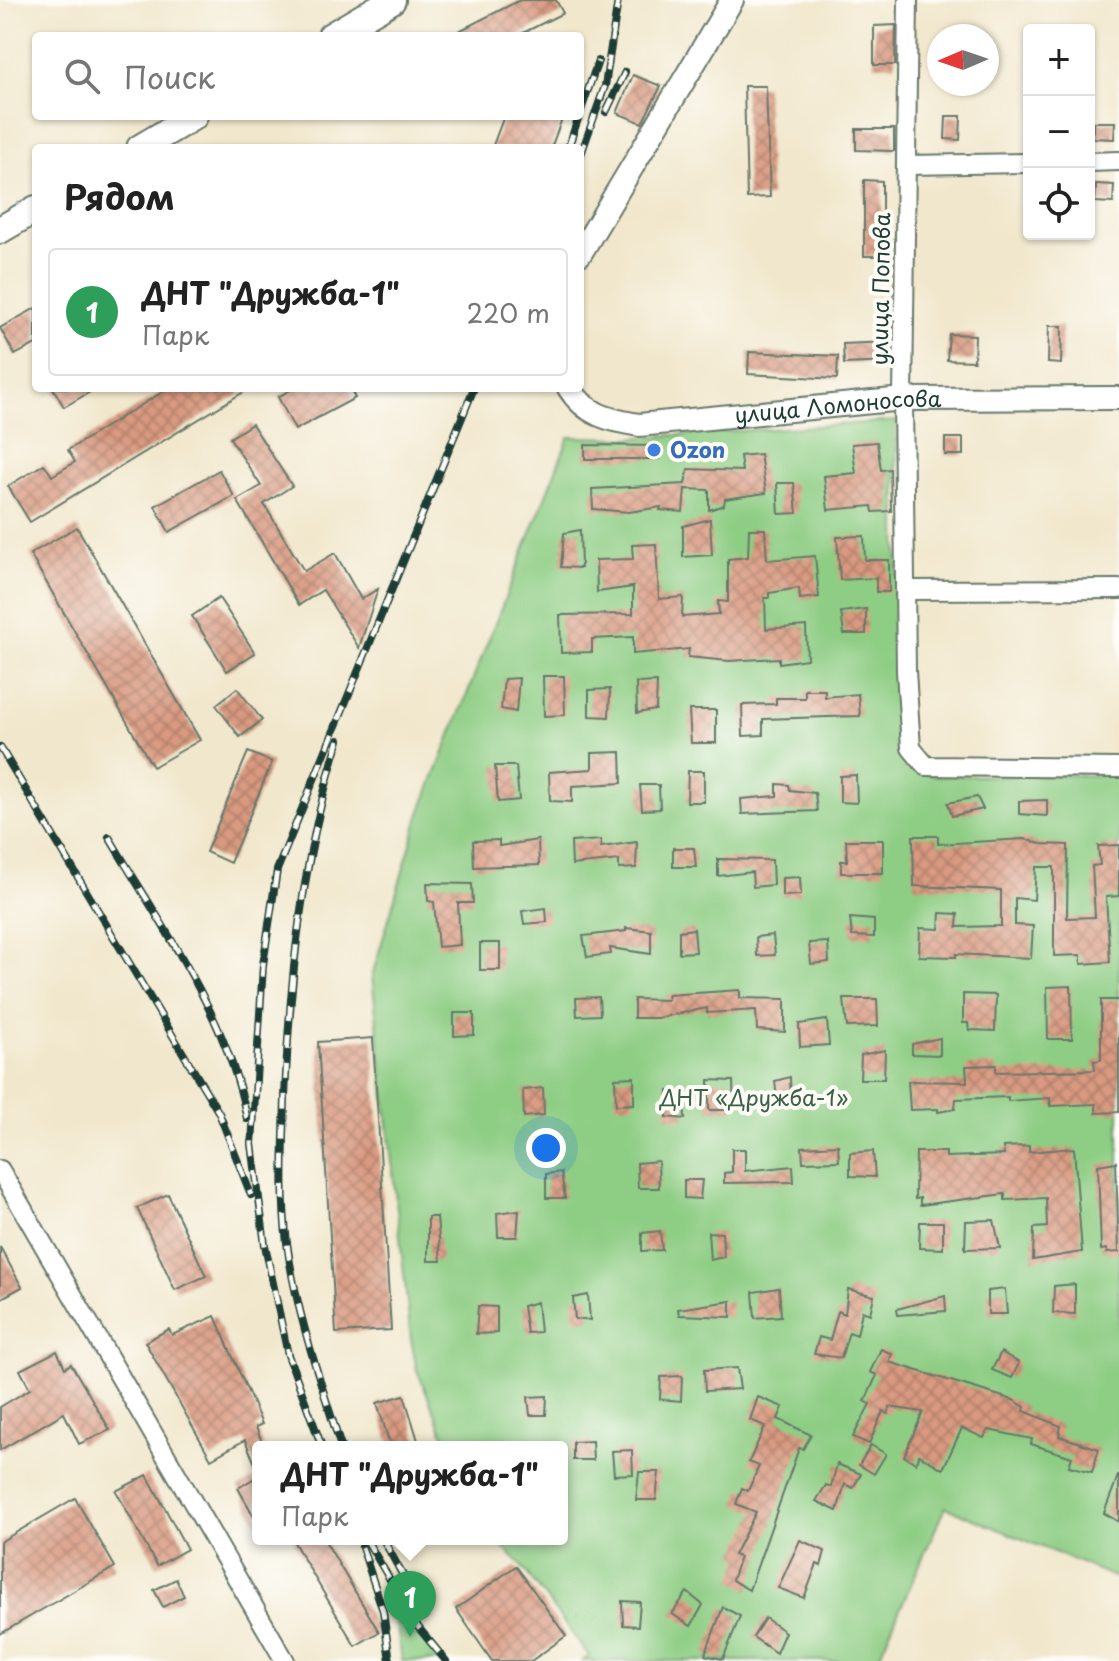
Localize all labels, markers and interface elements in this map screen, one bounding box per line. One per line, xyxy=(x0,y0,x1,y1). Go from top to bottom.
north arrow xyxy=(927,24,999,96)
map controls xyxy=(1023,24,1095,240)
button: + xyxy=(1023,24,1095,96)
search box xyxy=(32,32,584,120)
icon: search xyxy=(60,54,104,98)
text: Поиск xyxy=(124,54,215,99)
button: − xyxy=(1023,96,1095,168)
button: locate xyxy=(1023,168,1095,240)
text: Рядом xyxy=(64,170,175,222)
street label: улица Попова xyxy=(862,212,897,366)
text: ДНТ "Дружба-1" xyxy=(142,270,400,315)
text: 1 xyxy=(86,293,98,332)
text: 220 m xyxy=(466,293,550,332)
text: Парк xyxy=(142,315,209,354)
street label: улица Ломоносова xyxy=(733,381,942,431)
place label: Ozon xyxy=(670,432,725,465)
marker: Ozon xyxy=(645,441,663,459)
park label: ДНТ «Дружба-1» xyxy=(659,1080,848,1113)
your location xyxy=(526,1128,566,1168)
popup xyxy=(252,1441,568,1545)
text: ДНТ "Дружба-1" xyxy=(281,1451,539,1496)
text: Парк xyxy=(281,1496,348,1535)
pin: 1 xyxy=(384,1571,436,1637)

